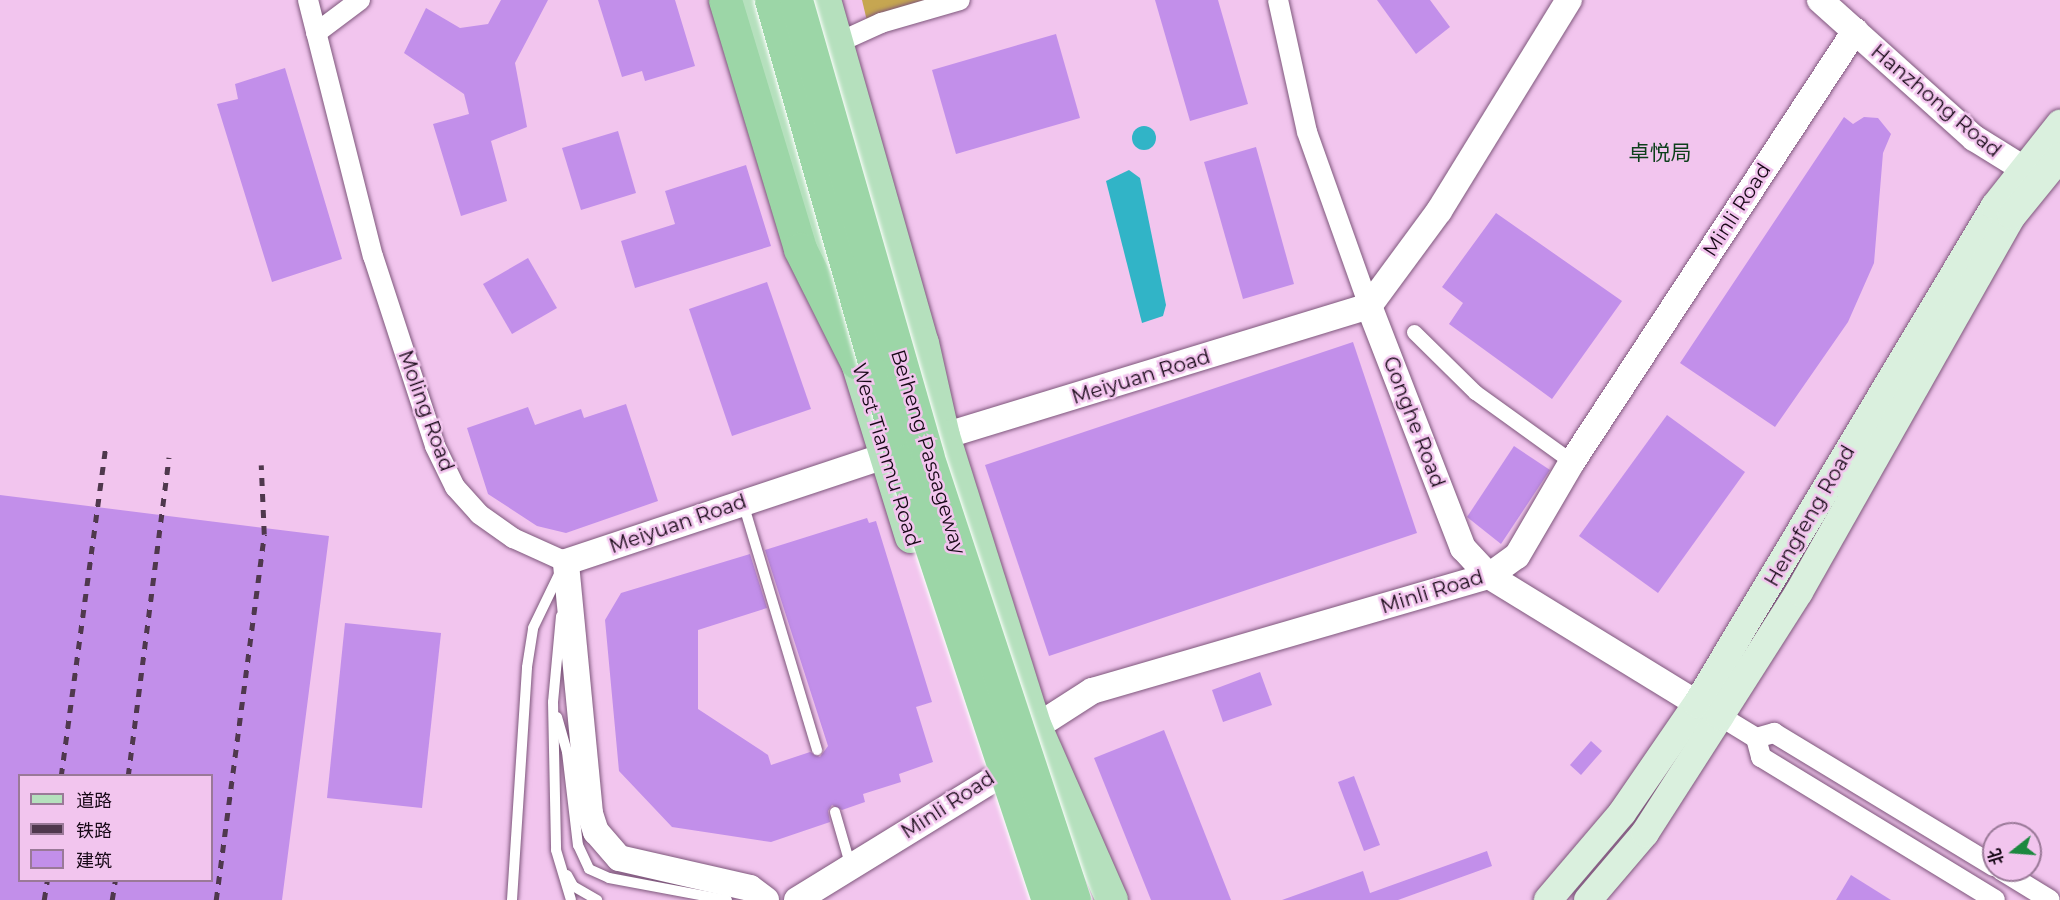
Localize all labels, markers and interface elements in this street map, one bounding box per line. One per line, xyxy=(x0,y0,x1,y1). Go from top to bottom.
street label: Hanzhong Road xyxy=(1866,40,2006,162)
district label: 卓悦局 xyxy=(1629,140,1691,166)
street label: Minli Road xyxy=(1698,159,1776,261)
street label: Meiyuan Road xyxy=(1069,345,1213,409)
street label: Moling Road xyxy=(393,347,459,475)
street label: Beiheng Passageway xyxy=(885,347,971,557)
street label: Gonghe Road xyxy=(1378,353,1450,491)
street label: West Tianmu Road xyxy=(847,360,925,550)
street label: Hengfeng Road xyxy=(1760,441,1860,591)
street label: Meiyuan Road xyxy=(606,489,750,559)
street label: Minli Road xyxy=(1378,565,1486,619)
street label: Minli Road xyxy=(897,766,999,844)
legend xyxy=(18,774,213,882)
text: 道路 xyxy=(76,790,112,812)
text: 铁路 xyxy=(76,820,112,842)
north arrow xyxy=(1982,822,2042,882)
text: 北 xyxy=(1985,846,2008,867)
text: 建筑 xyxy=(76,850,112,872)

